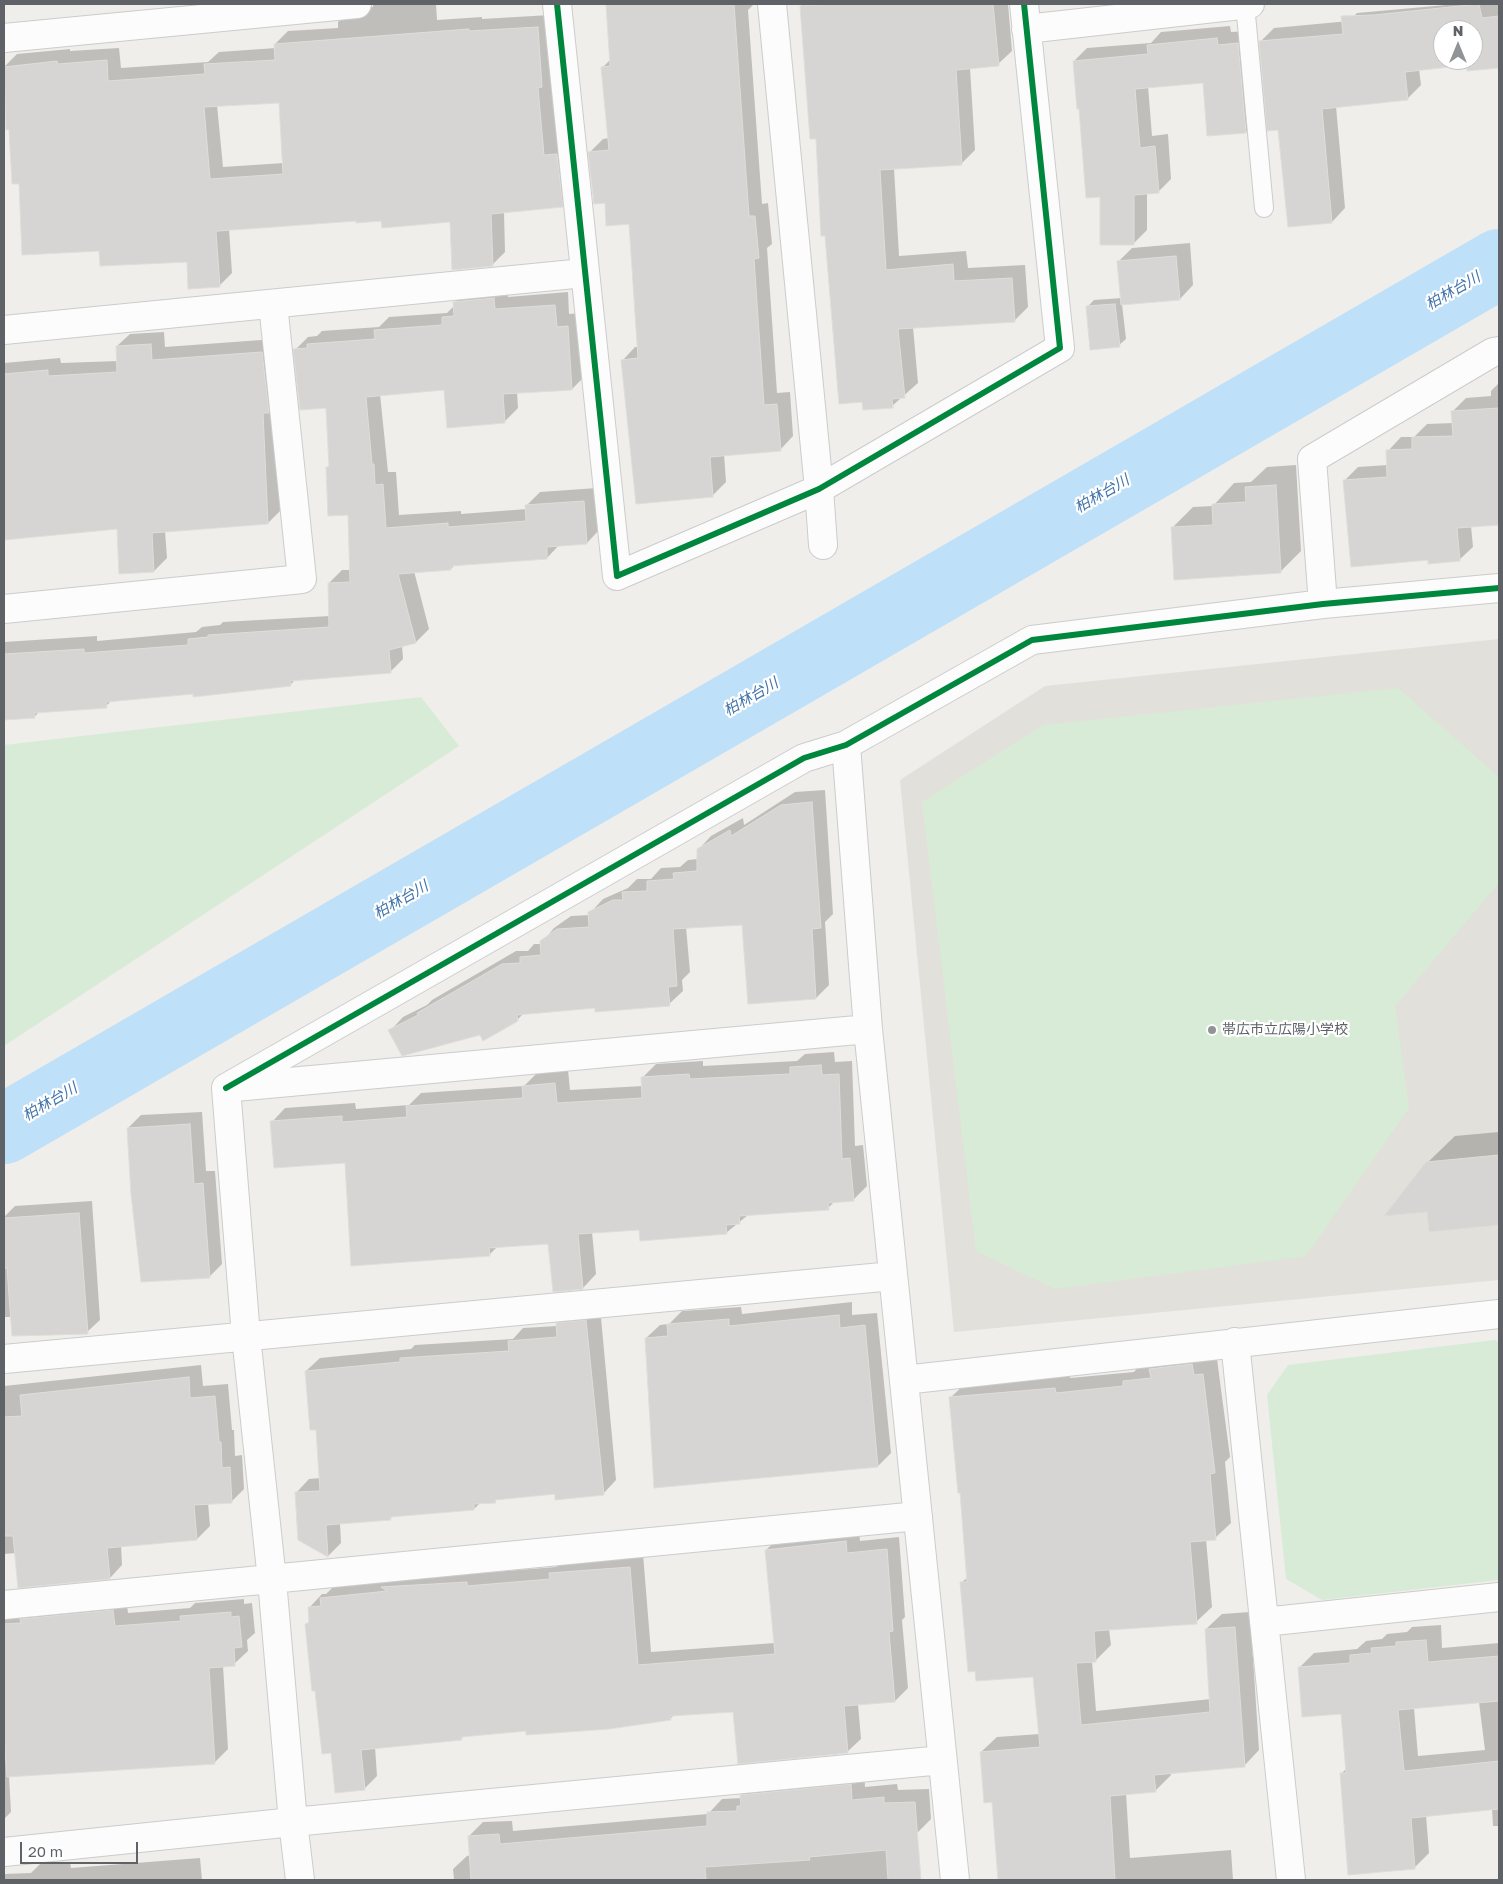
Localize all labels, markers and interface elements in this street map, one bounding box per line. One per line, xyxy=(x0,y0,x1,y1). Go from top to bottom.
north arrow xyxy=(1433,20,1483,70)
text: N xyxy=(1453,22,1463,39)
water label: 柏林台川 xyxy=(1423,268,1483,314)
water label: 柏林台川 xyxy=(1072,471,1132,517)
water label: 柏林台川 xyxy=(721,674,781,720)
water label: 柏林台川 xyxy=(371,877,431,923)
place label: 帯広市立広陽小学校 xyxy=(1222,1022,1348,1038)
marker: 帯広市立広陽小学校 xyxy=(1206,1024,1218,1036)
water label: 柏林台川 xyxy=(20,1079,80,1125)
scale bar xyxy=(22,1832,140,1864)
text: 20 m xyxy=(28,1842,63,1860)

